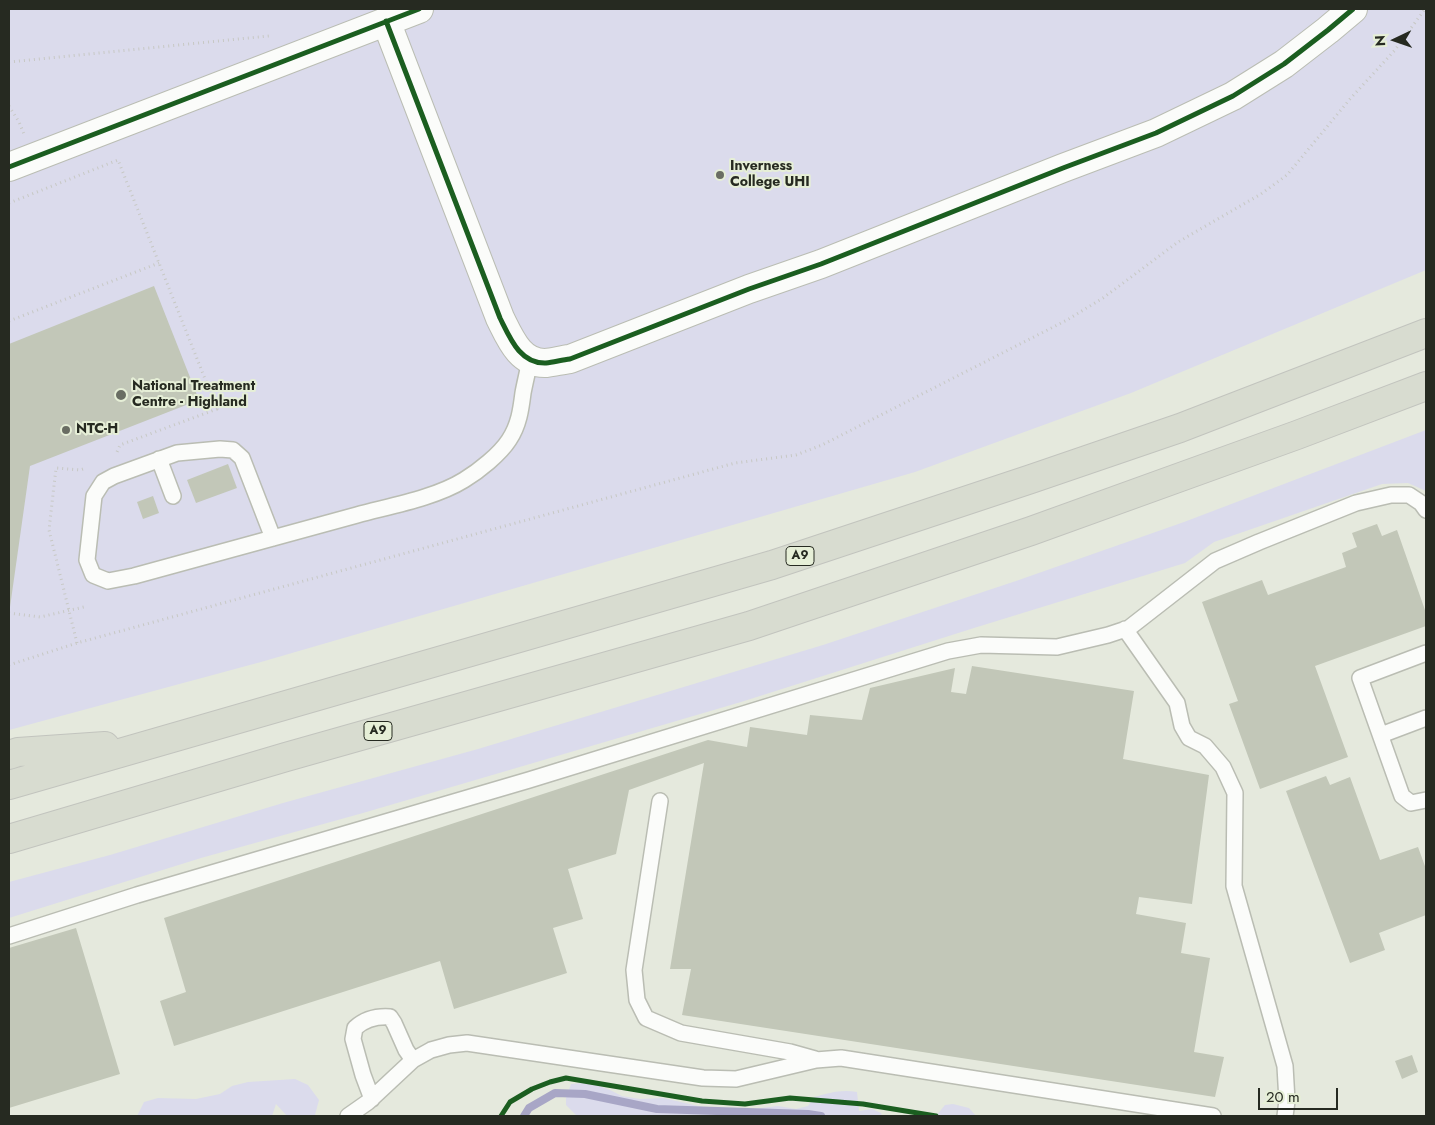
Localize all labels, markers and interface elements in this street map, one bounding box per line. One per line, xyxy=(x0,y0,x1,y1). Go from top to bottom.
north arrow xyxy=(1370,15,1420,65)
text: N xyxy=(1370,35,1390,47)
place label: Inverness College UHI xyxy=(730,159,810,192)
marker: Inverness College UHI xyxy=(714,169,726,181)
place label: National Treatment Centre - Highland xyxy=(132,379,255,412)
marker: National Treatment Centre - Highland xyxy=(114,388,128,402)
place label: NTC-H xyxy=(76,422,118,438)
marker: NTC-H xyxy=(60,424,72,436)
road number: A9 xyxy=(786,546,814,566)
road number: A9 xyxy=(364,721,392,740)
scale bar xyxy=(1260,1078,1340,1110)
text: 20 m xyxy=(1266,1086,1300,1108)

